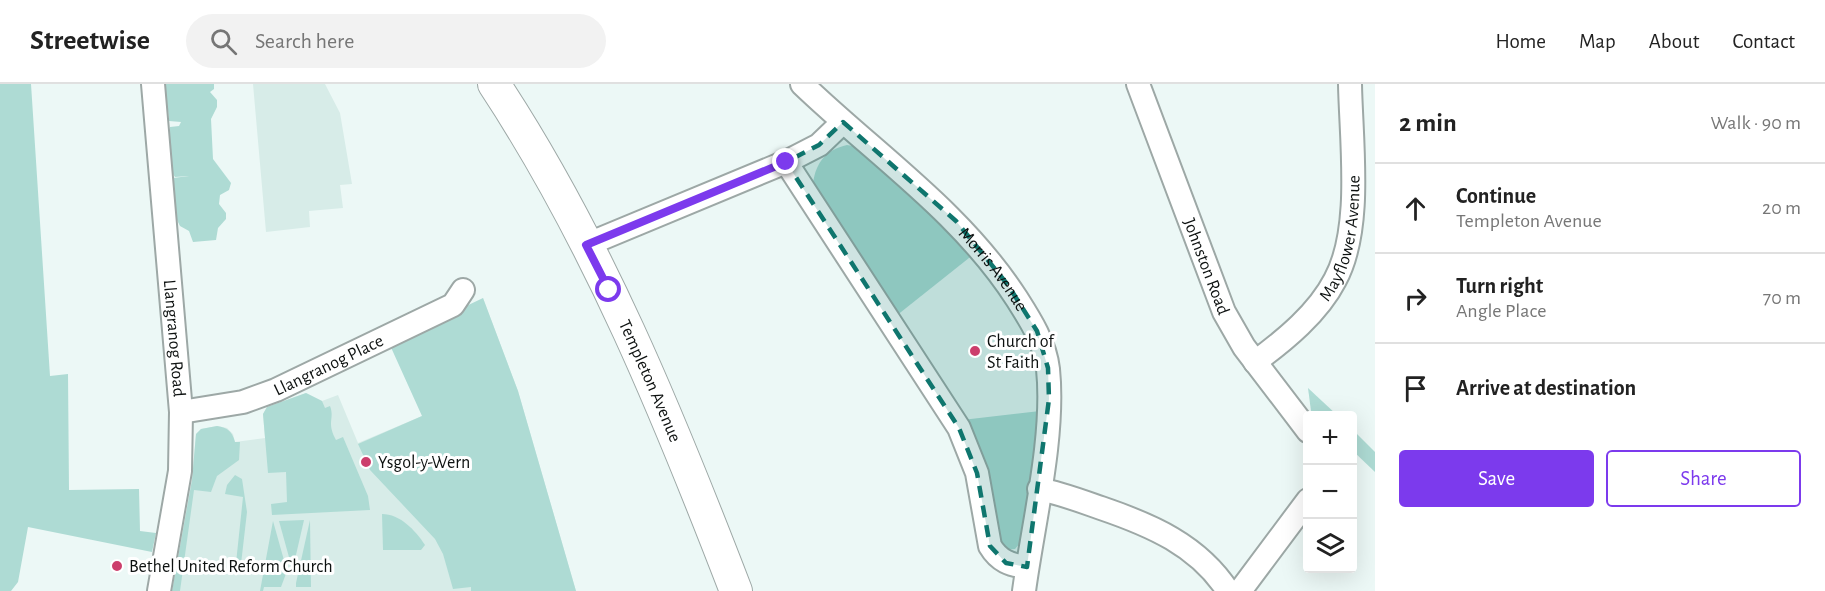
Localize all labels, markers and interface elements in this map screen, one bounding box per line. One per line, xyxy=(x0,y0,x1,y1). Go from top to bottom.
search box xyxy=(186,14,606,68)
icon: search xyxy=(207,25,240,58)
text: Streetwise xyxy=(30,27,150,55)
text: Search here xyxy=(255,30,354,52)
text: Home xyxy=(1495,31,1546,52)
text: Map xyxy=(1579,31,1616,52)
text: About xyxy=(1649,31,1699,52)
text: Contact xyxy=(1732,31,1795,52)
text: 2 min xyxy=(1399,110,1457,136)
text: Walk · 90 m xyxy=(1710,113,1801,133)
route end xyxy=(772,148,798,174)
street label: Mayflower Avenue xyxy=(1316,175,1363,305)
text: Continue xyxy=(1456,185,1536,207)
icon: ahead xyxy=(1399,192,1432,225)
text: 20 m xyxy=(1762,198,1801,218)
text: Templeton Avenue xyxy=(1456,211,1602,231)
street label: Johnston Road xyxy=(1180,216,1232,317)
street label: Morris Avenue xyxy=(955,224,1030,315)
text: Turn right xyxy=(1456,275,1543,297)
route start xyxy=(595,276,621,302)
street label: Llangranog Road xyxy=(160,279,188,398)
icon: right xyxy=(1399,282,1432,315)
text: 70 m xyxy=(1763,288,1801,308)
text: Angle Place xyxy=(1456,301,1546,321)
street label: Templeton Avenue xyxy=(615,317,684,445)
street label: Llangranog Place xyxy=(271,332,386,400)
place label: Church of St Faith xyxy=(987,333,1055,372)
marker: Church of St Faith xyxy=(968,344,982,358)
icon: arrive xyxy=(1399,372,1432,405)
text: Arrive at destination xyxy=(1456,377,1636,399)
map controls xyxy=(1303,411,1357,573)
button: + xyxy=(1303,411,1357,465)
button: Save xyxy=(1399,450,1594,507)
button: Share xyxy=(1606,450,1801,507)
place label: Ysgol-y-Wern xyxy=(378,454,470,472)
marker: Ysgol-y-Wern xyxy=(359,455,373,469)
button: − xyxy=(1303,465,1357,519)
button: layers xyxy=(1303,519,1357,573)
place label: Bethel United Reform Church xyxy=(129,558,333,576)
marker: Bethel United Reform Church xyxy=(110,559,124,573)

